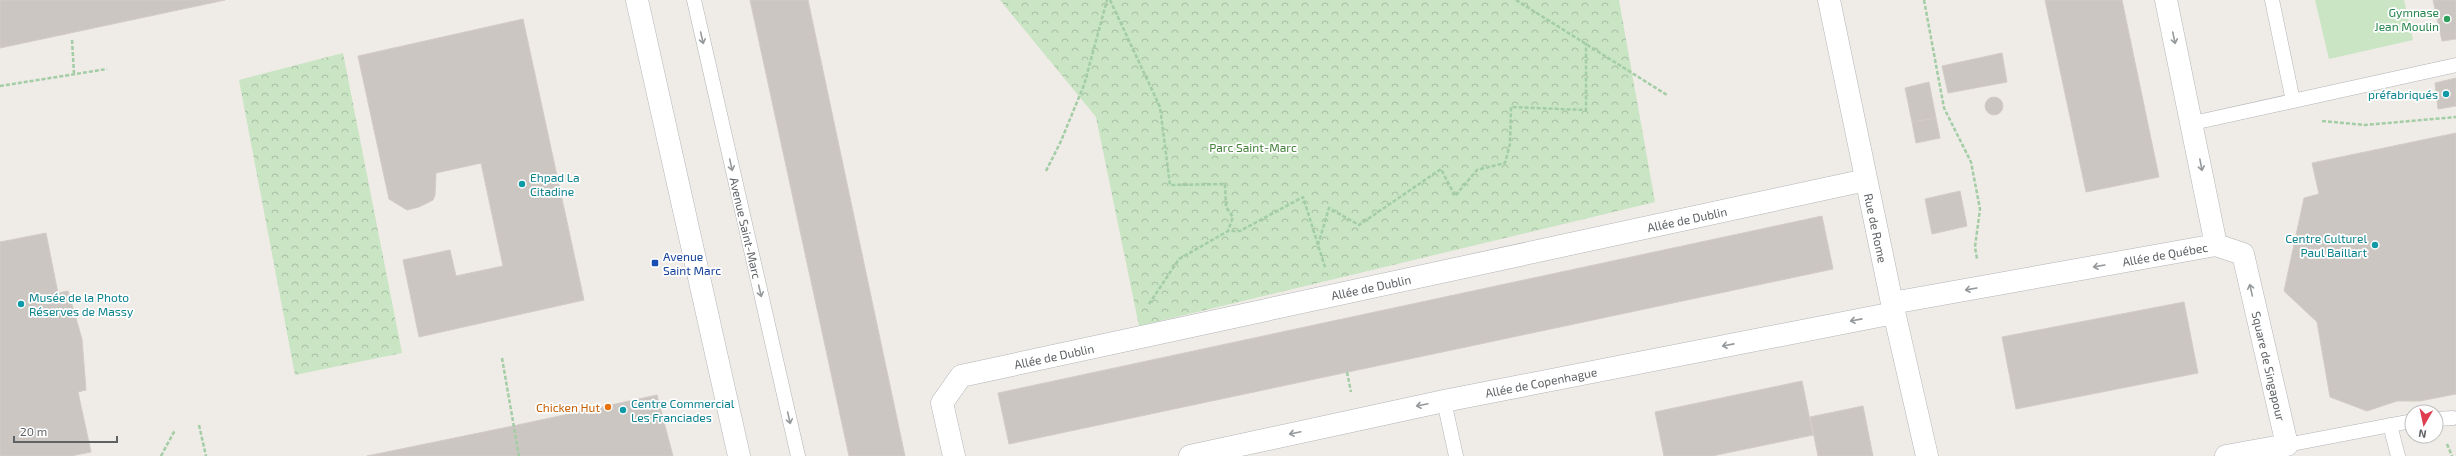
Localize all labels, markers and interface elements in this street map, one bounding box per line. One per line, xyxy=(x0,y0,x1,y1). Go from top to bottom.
place label: Gymnase Jean Moulin xyxy=(2375,5,2439,33)
marker: Gymnase Jean Moulin xyxy=(2442,14,2452,24)
one-way arrow xyxy=(699,31,707,44)
one-way arrow xyxy=(2171,31,2179,44)
place label: préfabriqués xyxy=(2368,87,2438,101)
marker: préfabriqués xyxy=(2441,89,2451,99)
park label: Parc Saint-Marc xyxy=(1209,140,1297,154)
one-way arrow xyxy=(728,158,736,171)
one-way arrow xyxy=(2197,158,2205,171)
place label: Ehpad La Citadine xyxy=(530,170,580,198)
street label: Avenue Saint-Marc xyxy=(728,176,765,280)
marker: Ehpad La Citadine xyxy=(517,179,527,189)
street label: Rue de Rome xyxy=(1862,192,1890,264)
street label: Allée de Dublin xyxy=(1646,204,1728,234)
place label: Centre Culturel Paul Baillart xyxy=(2285,231,2367,259)
street label: Allée de Québec xyxy=(2121,240,2209,269)
marker: Centre Culturel Paul Baillart xyxy=(2370,240,2380,250)
place label: Avenue Saint Marc xyxy=(663,249,721,277)
marker: Avenue Saint Marc xyxy=(650,258,660,268)
one-way arrow xyxy=(2093,262,2106,270)
street label: Allée de Dublin xyxy=(1330,272,1412,302)
one-way arrow xyxy=(2247,284,2255,297)
one-way arrow xyxy=(757,285,765,298)
one-way arrow xyxy=(1965,285,1978,293)
place label: Musée de la Photo Réserves de Massy xyxy=(29,290,134,318)
marker: Musée de la Photo Réserves de Massy xyxy=(16,299,26,309)
street label: Square de Singapour xyxy=(2250,310,2288,422)
one-way arrow xyxy=(1849,316,1862,324)
street label: Allée de Dublin xyxy=(1013,341,1095,371)
one-way arrow xyxy=(1722,341,1735,349)
street label: Allée de Copenhague xyxy=(1484,364,1598,400)
place label: Centre Commercial Les Franciades xyxy=(631,396,735,424)
place label: Chicken Hut xyxy=(536,400,600,414)
marker: Chicken Hut xyxy=(603,402,613,412)
one-way arrow xyxy=(1416,402,1429,410)
north arrow xyxy=(2404,404,2444,444)
marker: Centre Commercial Les Franciades xyxy=(618,405,628,415)
one-way arrow xyxy=(786,411,794,424)
scale bar xyxy=(14,418,117,444)
text: 20 m xyxy=(20,424,47,438)
text: N xyxy=(2417,427,2427,441)
one-way arrow xyxy=(1289,429,1302,437)

